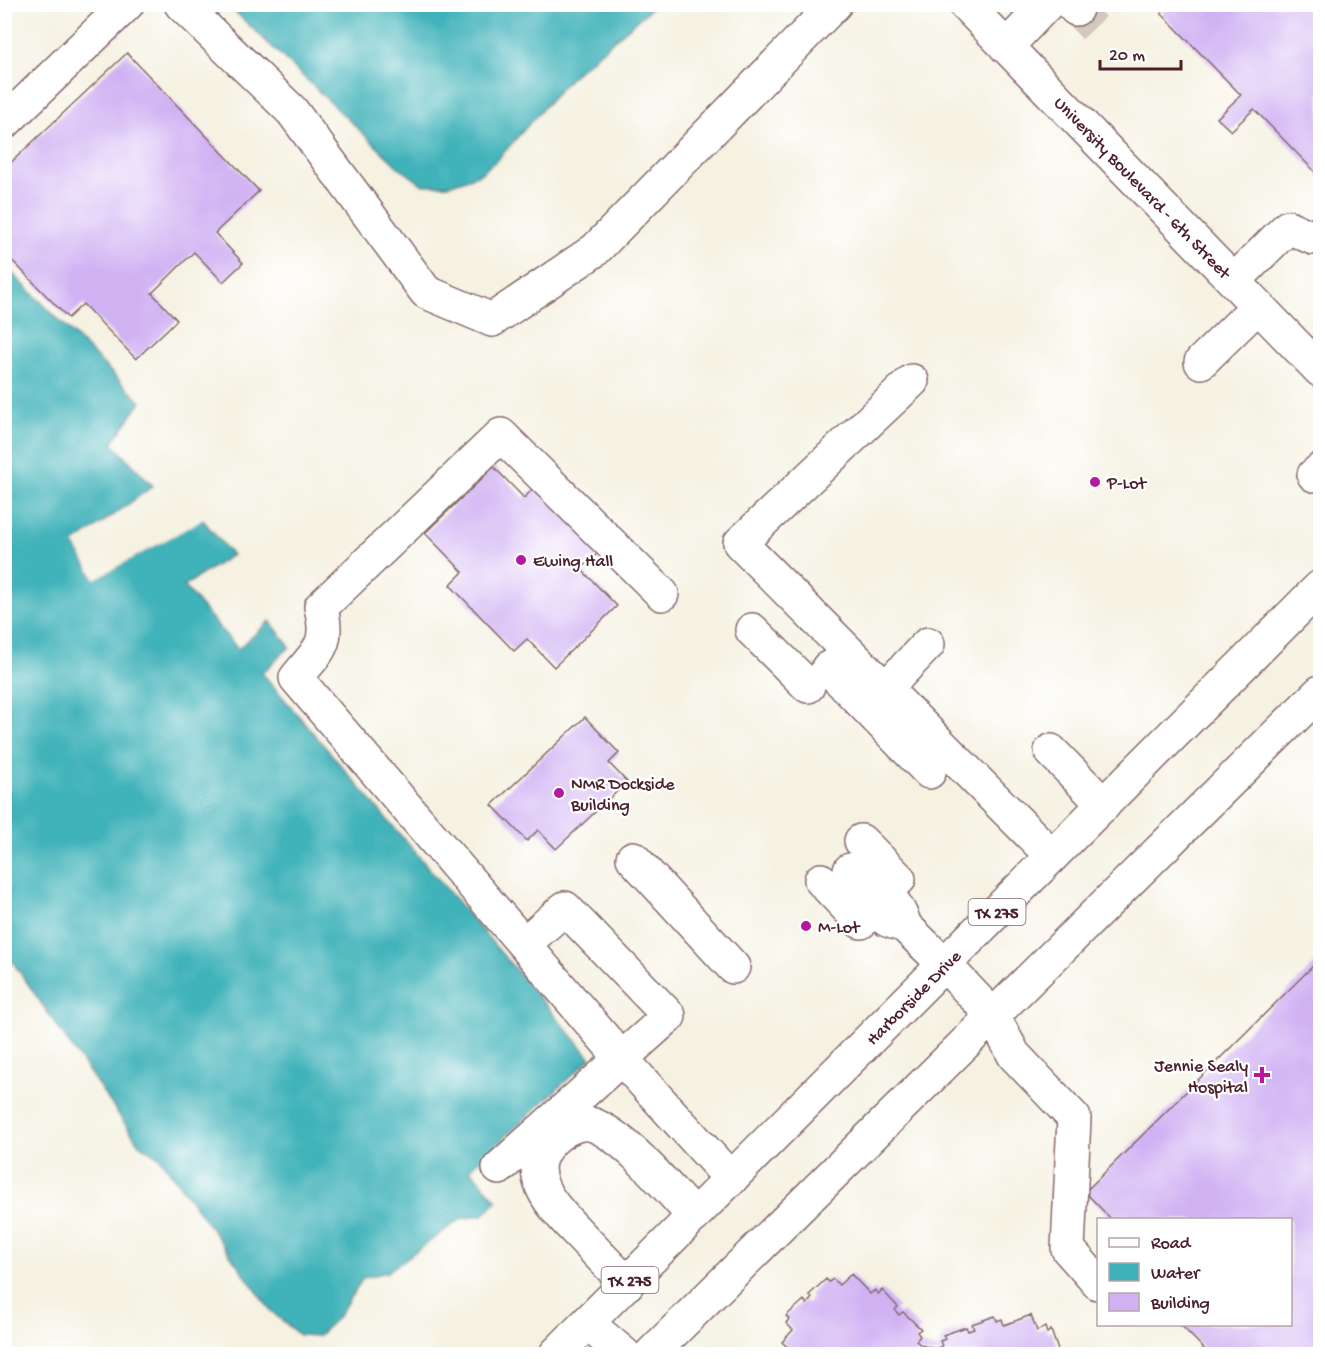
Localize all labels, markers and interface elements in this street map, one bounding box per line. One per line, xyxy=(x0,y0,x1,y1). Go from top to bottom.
scale bar xyxy=(1100,33,1181,71)
text: 20 m xyxy=(1109,46,1145,67)
street label: University Boulevard - 6th Street xyxy=(1049,93,1235,285)
place label: P-Lot xyxy=(1106,474,1148,495)
marker: P-Lot xyxy=(1088,475,1102,489)
place label: Ewing Hall xyxy=(533,552,613,573)
marker: Ewing Hall xyxy=(514,553,528,567)
place label: NMR Dockside Building xyxy=(570,775,675,817)
marker: NMR Dockside Building xyxy=(552,786,566,800)
road number: TX 275 xyxy=(968,899,1026,925)
place label: M-Lot xyxy=(818,918,861,939)
marker: M-Lot xyxy=(799,919,813,933)
street label: Harborside Drive xyxy=(863,946,967,1051)
place label: Jennie Sealy Hospital xyxy=(1154,1057,1248,1099)
marker: Jennie Sealy Hospital xyxy=(1253,1066,1271,1084)
legend xyxy=(1097,1218,1292,1326)
text: Road xyxy=(1151,1234,1192,1255)
text: Water xyxy=(1151,1264,1201,1285)
road number: TX 275 xyxy=(602,1267,658,1293)
text: Building xyxy=(1150,1294,1210,1315)

